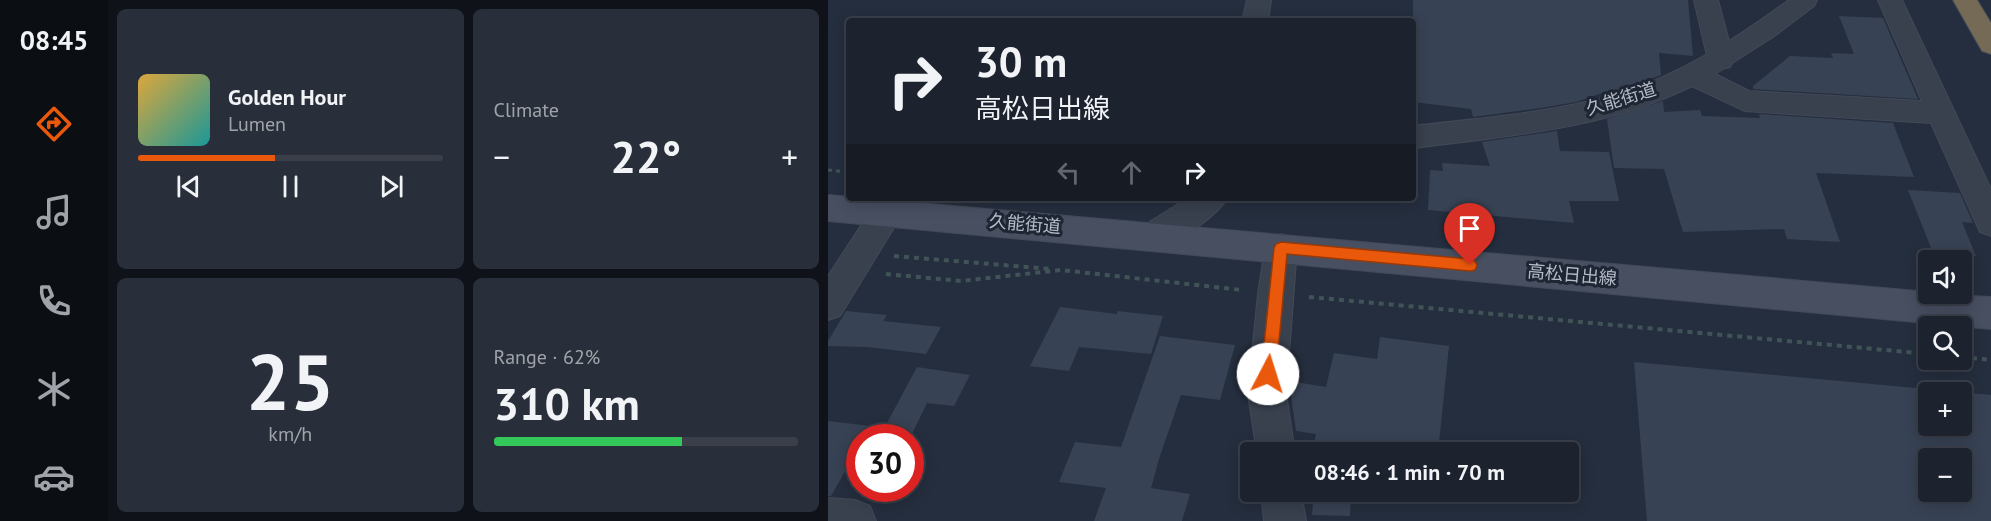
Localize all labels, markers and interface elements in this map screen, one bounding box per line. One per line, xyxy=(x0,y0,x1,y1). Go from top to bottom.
text: 08:45 xyxy=(20,23,88,57)
text: 30 m xyxy=(975,34,1067,89)
icon: right xyxy=(876,42,954,120)
street label: 久能街道 xyxy=(1583,77,1659,120)
text: Golden Hour xyxy=(228,83,346,111)
text: 高松日出線 xyxy=(975,91,1110,125)
text: Climate xyxy=(494,97,559,123)
icon: directions xyxy=(33,103,75,145)
text: Lumen xyxy=(228,111,286,137)
text: 22° xyxy=(610,127,681,185)
text: − xyxy=(494,135,510,178)
text: + xyxy=(781,135,798,178)
icon: left xyxy=(1052,156,1085,189)
icon: ahead xyxy=(1115,156,1148,189)
icon: right xyxy=(1178,156,1211,189)
icon: previous xyxy=(172,170,205,203)
icon: pause xyxy=(274,170,307,203)
icon: next xyxy=(375,170,408,203)
icon: music xyxy=(33,191,75,233)
pin xyxy=(1444,203,1495,265)
street label: 久能街道 xyxy=(988,209,1062,238)
icon: arrive xyxy=(1453,212,1486,245)
map controls xyxy=(1918,250,1972,502)
button: sound xyxy=(1918,250,1972,304)
street label: 高松日出線 xyxy=(1526,259,1618,290)
icon: phone xyxy=(33,280,75,322)
button: search xyxy=(1918,316,1972,370)
text: 25 xyxy=(246,331,334,432)
position arrow xyxy=(1236,342,1300,406)
text: Range · 62% xyxy=(494,344,600,370)
icon: climate xyxy=(33,368,75,410)
text: 310 km xyxy=(494,374,640,432)
button: + xyxy=(1918,382,1972,436)
text: km/h xyxy=(268,421,312,447)
speed limit sign: 30 xyxy=(846,424,924,502)
button: − xyxy=(1918,448,1972,502)
icon: car xyxy=(33,456,75,498)
text: 08:46 · 1 min · 70 m xyxy=(1314,458,1505,486)

